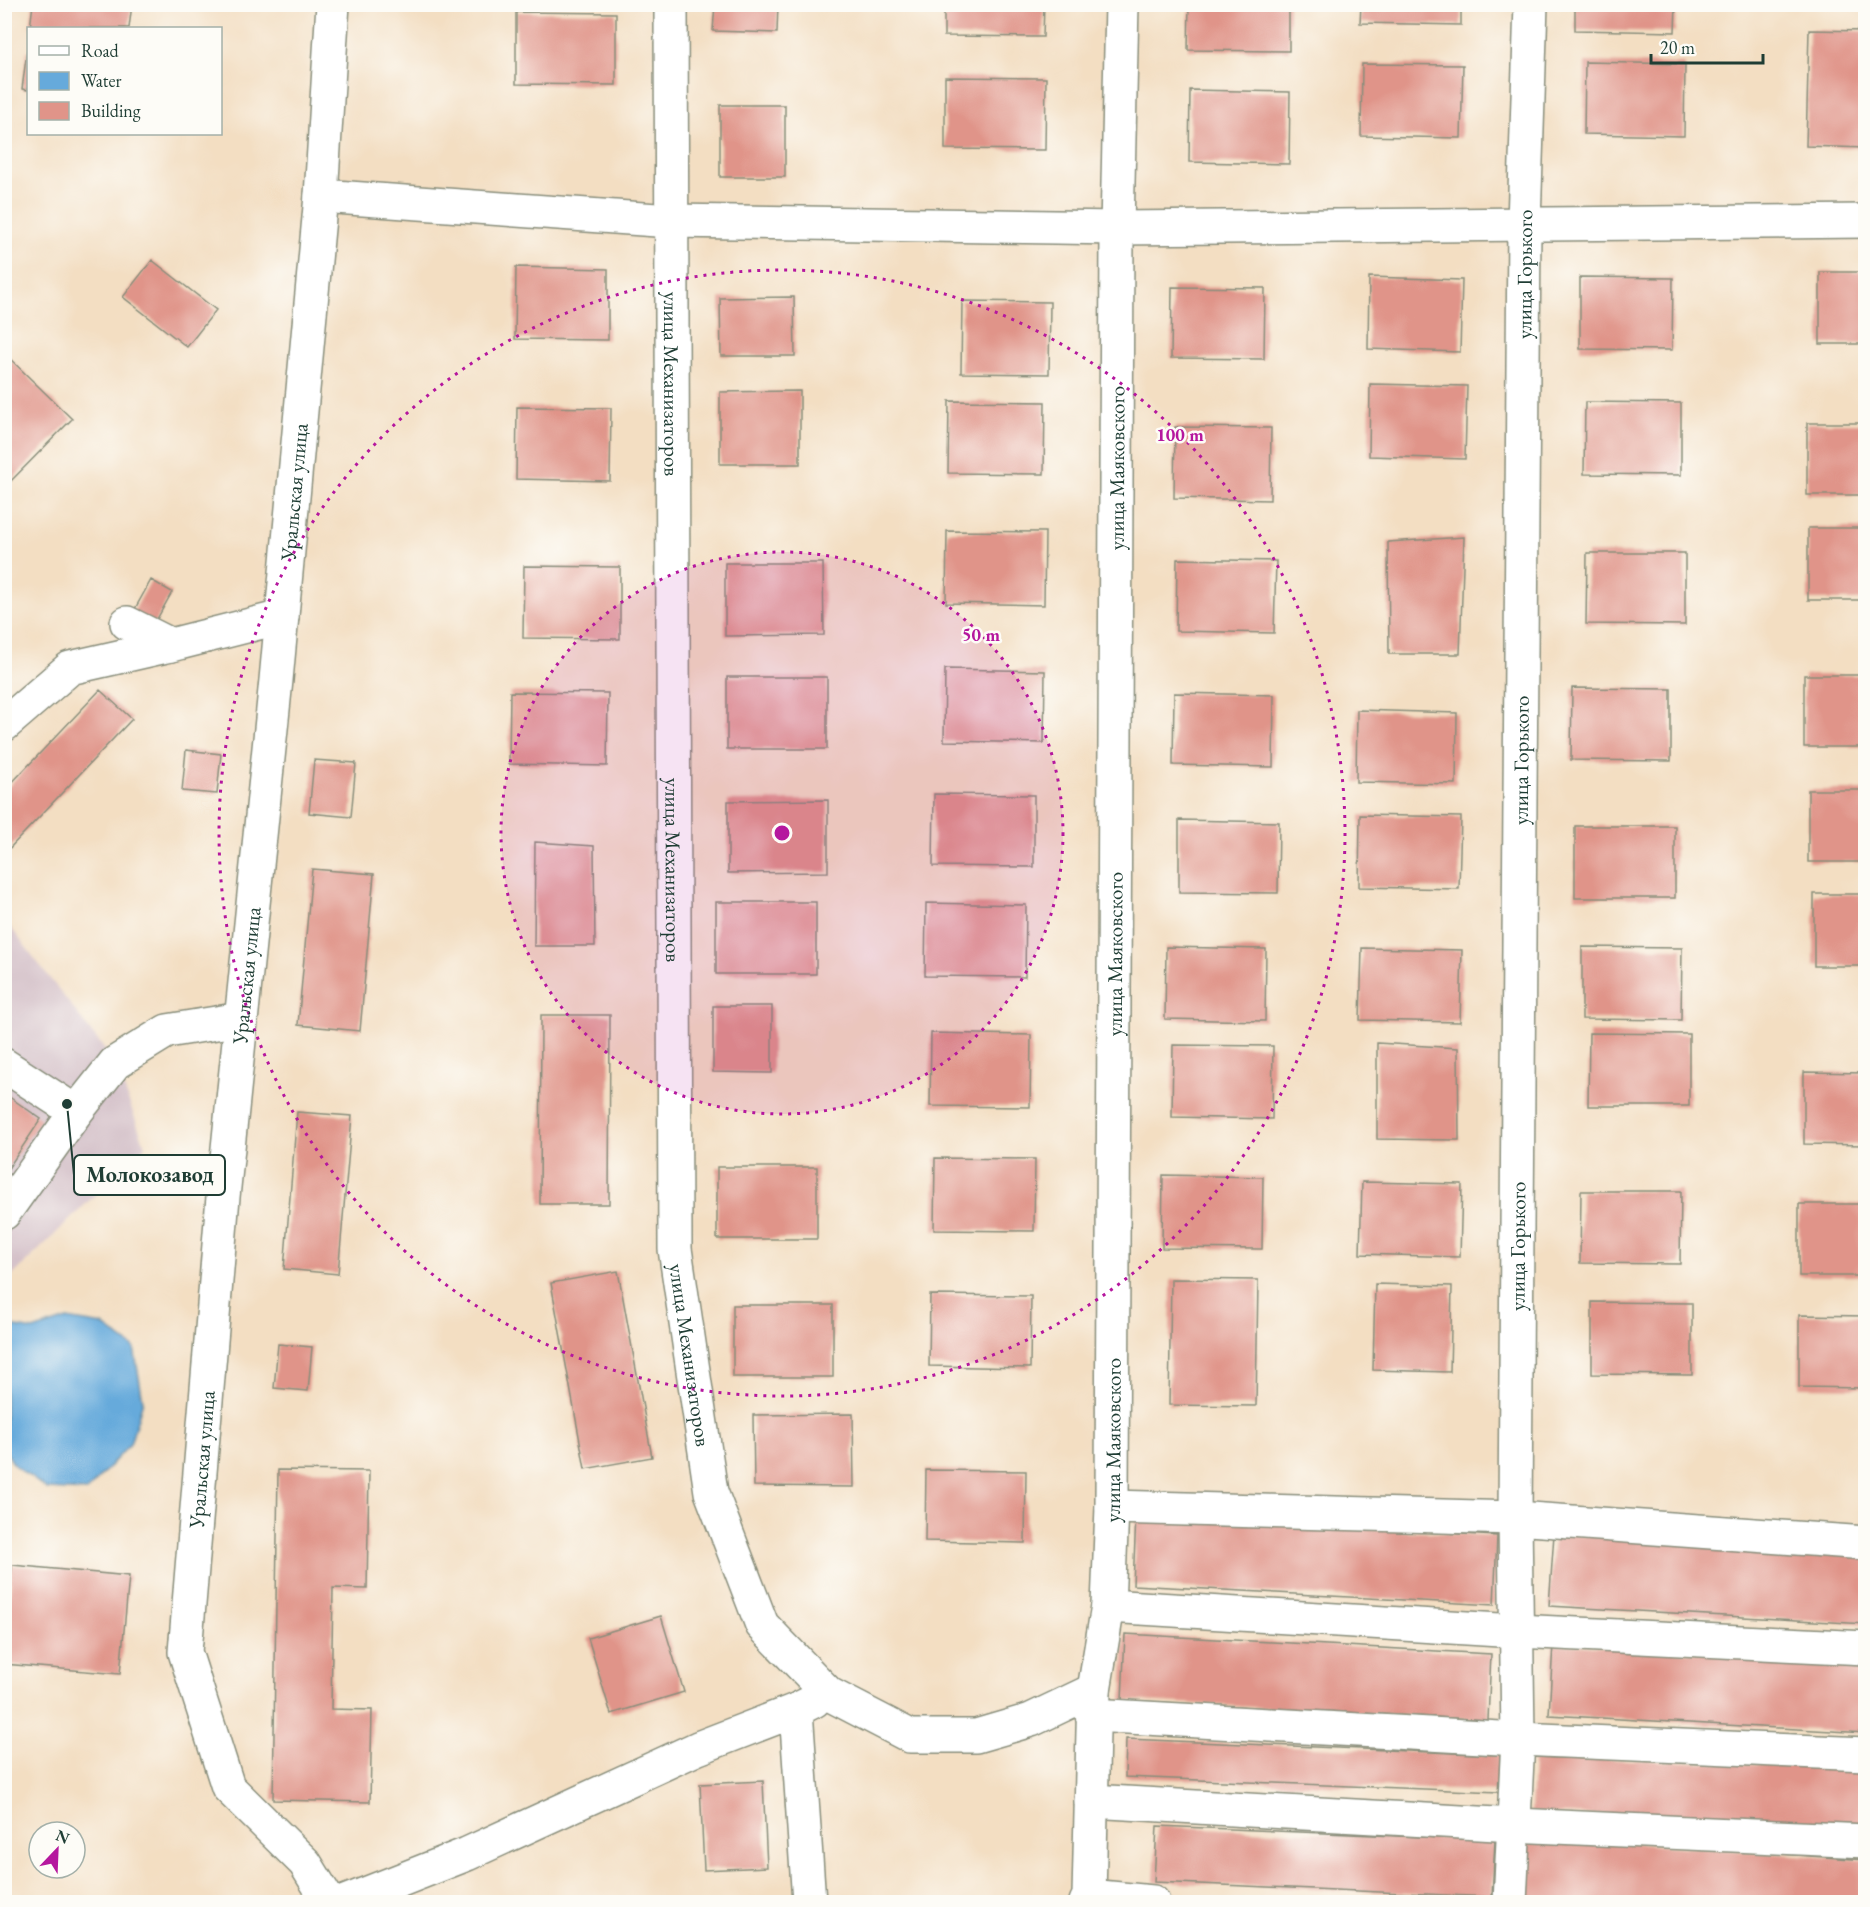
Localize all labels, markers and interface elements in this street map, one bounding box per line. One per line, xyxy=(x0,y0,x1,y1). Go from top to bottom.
legend xyxy=(27,27,222,135)
scale bar xyxy=(1651,27,1764,65)
text: 20 m xyxy=(1660,36,1695,59)
text: Road xyxy=(81,39,120,62)
text: Water xyxy=(81,69,122,92)
text: Building xyxy=(81,99,141,122)
street label: улица Горького xyxy=(1510,209,1538,339)
street label: улица Механизаторов xyxy=(658,292,686,476)
street label: улица Маяковского xyxy=(1102,386,1130,550)
street label: Уральская улица xyxy=(274,421,313,563)
text: 100 m xyxy=(1156,423,1204,446)
text: 50 m xyxy=(962,623,1000,646)
street label: улица Горького xyxy=(1506,695,1534,825)
street label: улица Механизаторов xyxy=(660,778,688,962)
centre of rings xyxy=(772,823,792,843)
street label: улица Маяковского xyxy=(1100,872,1128,1036)
street label: Уральская улица xyxy=(225,905,266,1046)
callout: Молокозавод xyxy=(74,1155,225,1195)
text: Молокозавод xyxy=(86,1160,214,1189)
street label: улица Горького xyxy=(1503,1181,1531,1311)
street label: улица Механизаторов xyxy=(664,1262,718,1448)
street label: улица Маяковского xyxy=(1098,1358,1126,1523)
street label: Уральская улица xyxy=(182,1389,220,1530)
north arrow xyxy=(27,1820,87,1880)
text: N xyxy=(53,1824,73,1849)

